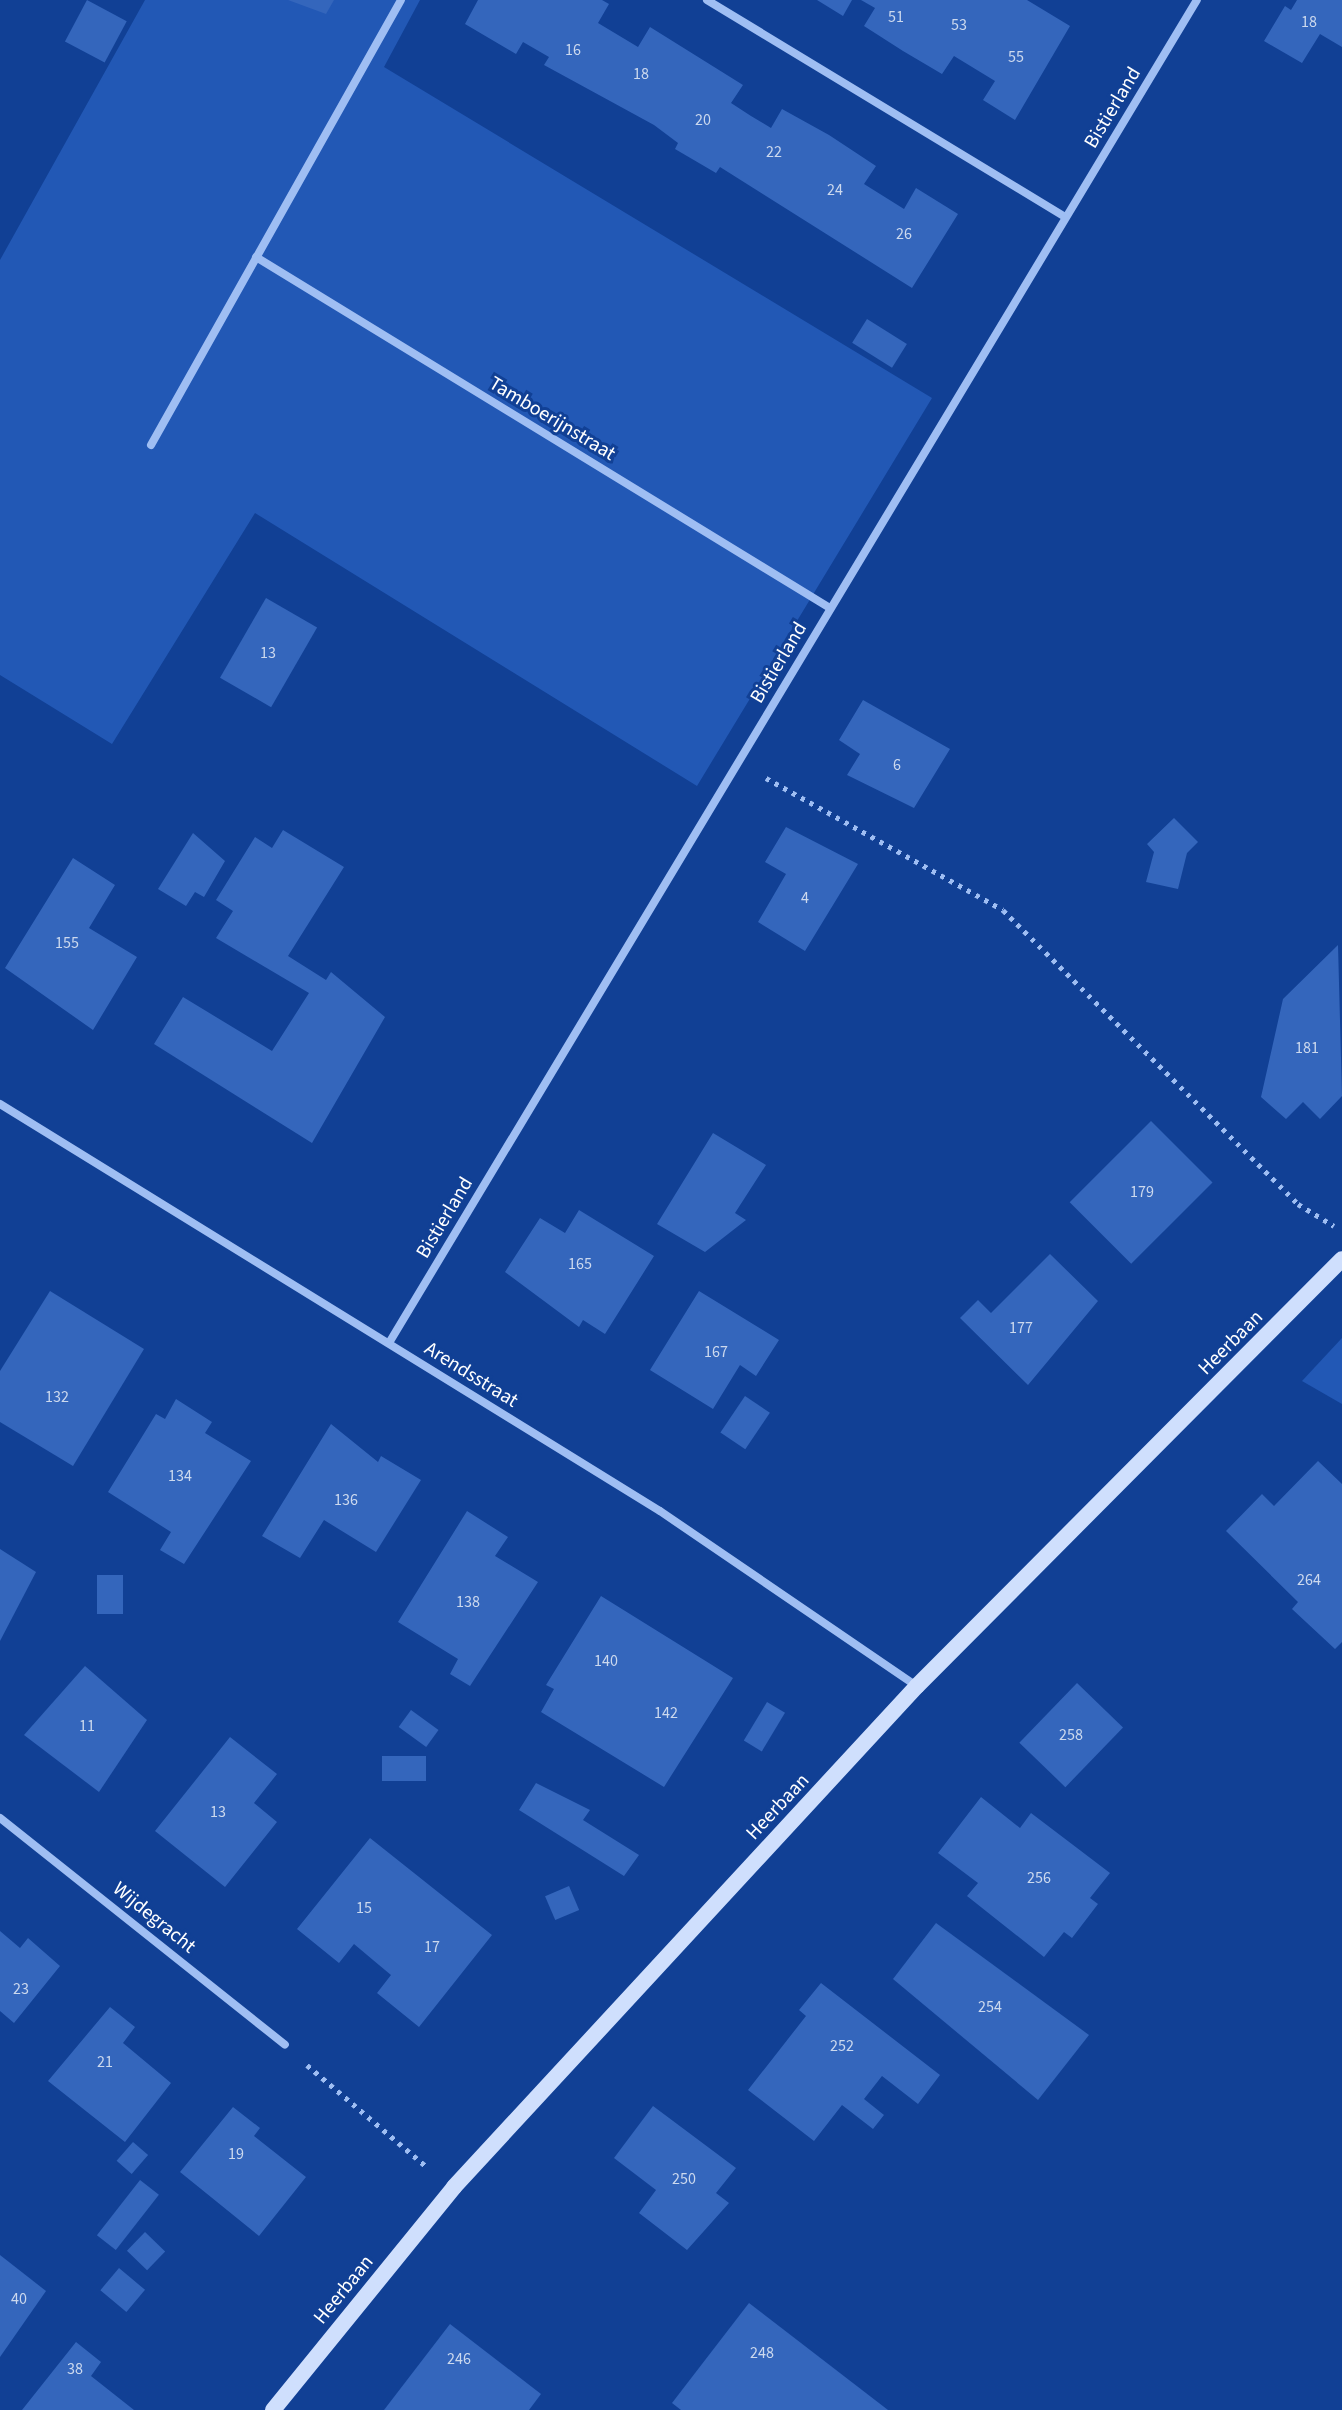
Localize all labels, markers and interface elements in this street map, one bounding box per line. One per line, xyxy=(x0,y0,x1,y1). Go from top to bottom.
house number: 51 xyxy=(888,7,904,27)
house number: 18 xyxy=(1301,12,1317,32)
house number: 53 xyxy=(951,15,967,35)
house number: 16 xyxy=(565,40,581,60)
house number: 55 xyxy=(1008,47,1024,67)
street label: Bistierland xyxy=(1079,63,1147,153)
house number: 18 xyxy=(633,64,649,84)
house number: 20 xyxy=(695,110,711,130)
house number: 22 xyxy=(766,142,782,162)
house number: 24 xyxy=(827,180,843,200)
house number: 26 xyxy=(896,224,912,244)
street label: Tamboerijnstraat xyxy=(484,372,620,466)
street label: Bistierland xyxy=(745,618,813,708)
house number: 13 xyxy=(260,643,276,663)
house number: 6 xyxy=(893,755,901,775)
house number: 4 xyxy=(801,888,809,908)
house number: 155 xyxy=(55,933,79,953)
house number: 181 xyxy=(1295,1038,1319,1058)
street label: Bistierland xyxy=(411,1173,479,1263)
house number: 179 xyxy=(1130,1182,1154,1202)
house number: 165 xyxy=(568,1254,592,1274)
street label: Heerbaan xyxy=(1194,1306,1268,1380)
house number: 177 xyxy=(1009,1318,1033,1338)
street label: Arendsstraat xyxy=(420,1337,522,1413)
house number: 167 xyxy=(704,1342,728,1362)
house number: 132 xyxy=(45,1387,69,1407)
house number: 134 xyxy=(168,1466,192,1486)
house number: 136 xyxy=(334,1490,358,1510)
house number: 264 xyxy=(1297,1570,1321,1590)
house number: 138 xyxy=(456,1592,480,1612)
house number: 140 xyxy=(594,1651,618,1671)
house number: 142 xyxy=(654,1703,678,1723)
house number: 11 xyxy=(79,1716,95,1736)
house number: 258 xyxy=(1059,1725,1083,1745)
street label: Heerbaan xyxy=(741,1769,815,1845)
house number: 13 xyxy=(210,1802,226,1822)
house number: 256 xyxy=(1027,1868,1051,1888)
street label: Wijdegracht xyxy=(108,1877,200,1959)
house number: 15 xyxy=(356,1898,372,1918)
house number: 17 xyxy=(424,1937,440,1957)
house number: 23 xyxy=(13,1979,29,1999)
house number: 254 xyxy=(978,1997,1002,2017)
house number: 252 xyxy=(830,2036,854,2056)
house number: 21 xyxy=(97,2052,113,2072)
house number: 19 xyxy=(228,2144,244,2164)
house number: 250 xyxy=(672,2169,696,2189)
street label: Heerbaan xyxy=(309,2251,379,2329)
house number: 40 xyxy=(11,2289,27,2309)
house number: 248 xyxy=(750,2343,774,2363)
house number: 246 xyxy=(447,2349,471,2369)
house number: 38 xyxy=(67,2359,83,2379)

